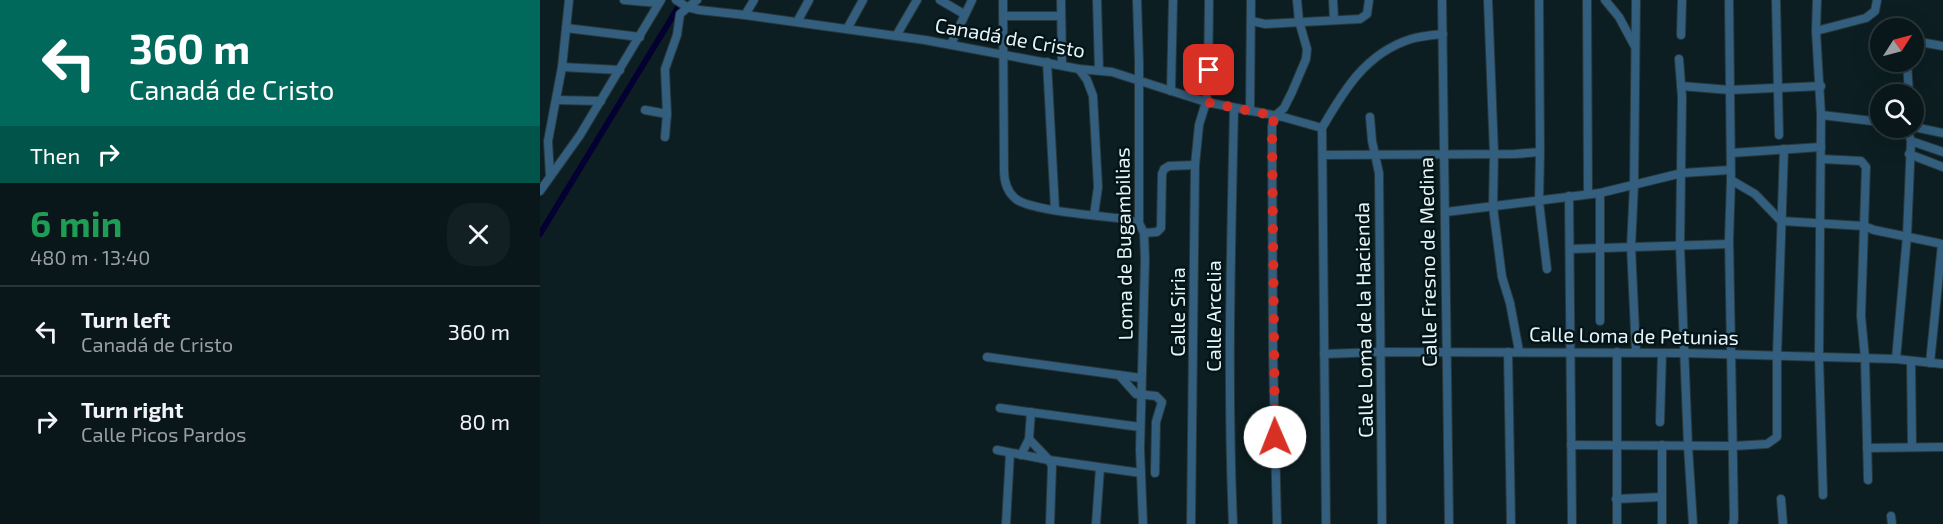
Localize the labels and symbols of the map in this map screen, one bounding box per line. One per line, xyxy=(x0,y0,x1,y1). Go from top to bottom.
street label: Canadá de Cristo xyxy=(933,12,1087,62)
north arrow xyxy=(1870,18,1924,72)
pin xyxy=(1183,44,1234,95)
street label: Loma de Bugambilias xyxy=(1109,147,1137,341)
street label: Calle Fresno de Medina xyxy=(1413,157,1441,367)
street label: Calle Loma de la Hacienda xyxy=(1349,202,1377,438)
street label: Calle Arcelia xyxy=(1201,260,1225,372)
street label: Calle Siria xyxy=(1165,267,1189,357)
street label: Calle Loma de Petunias xyxy=(1529,321,1739,349)
position arrow xyxy=(1243,405,1307,469)

